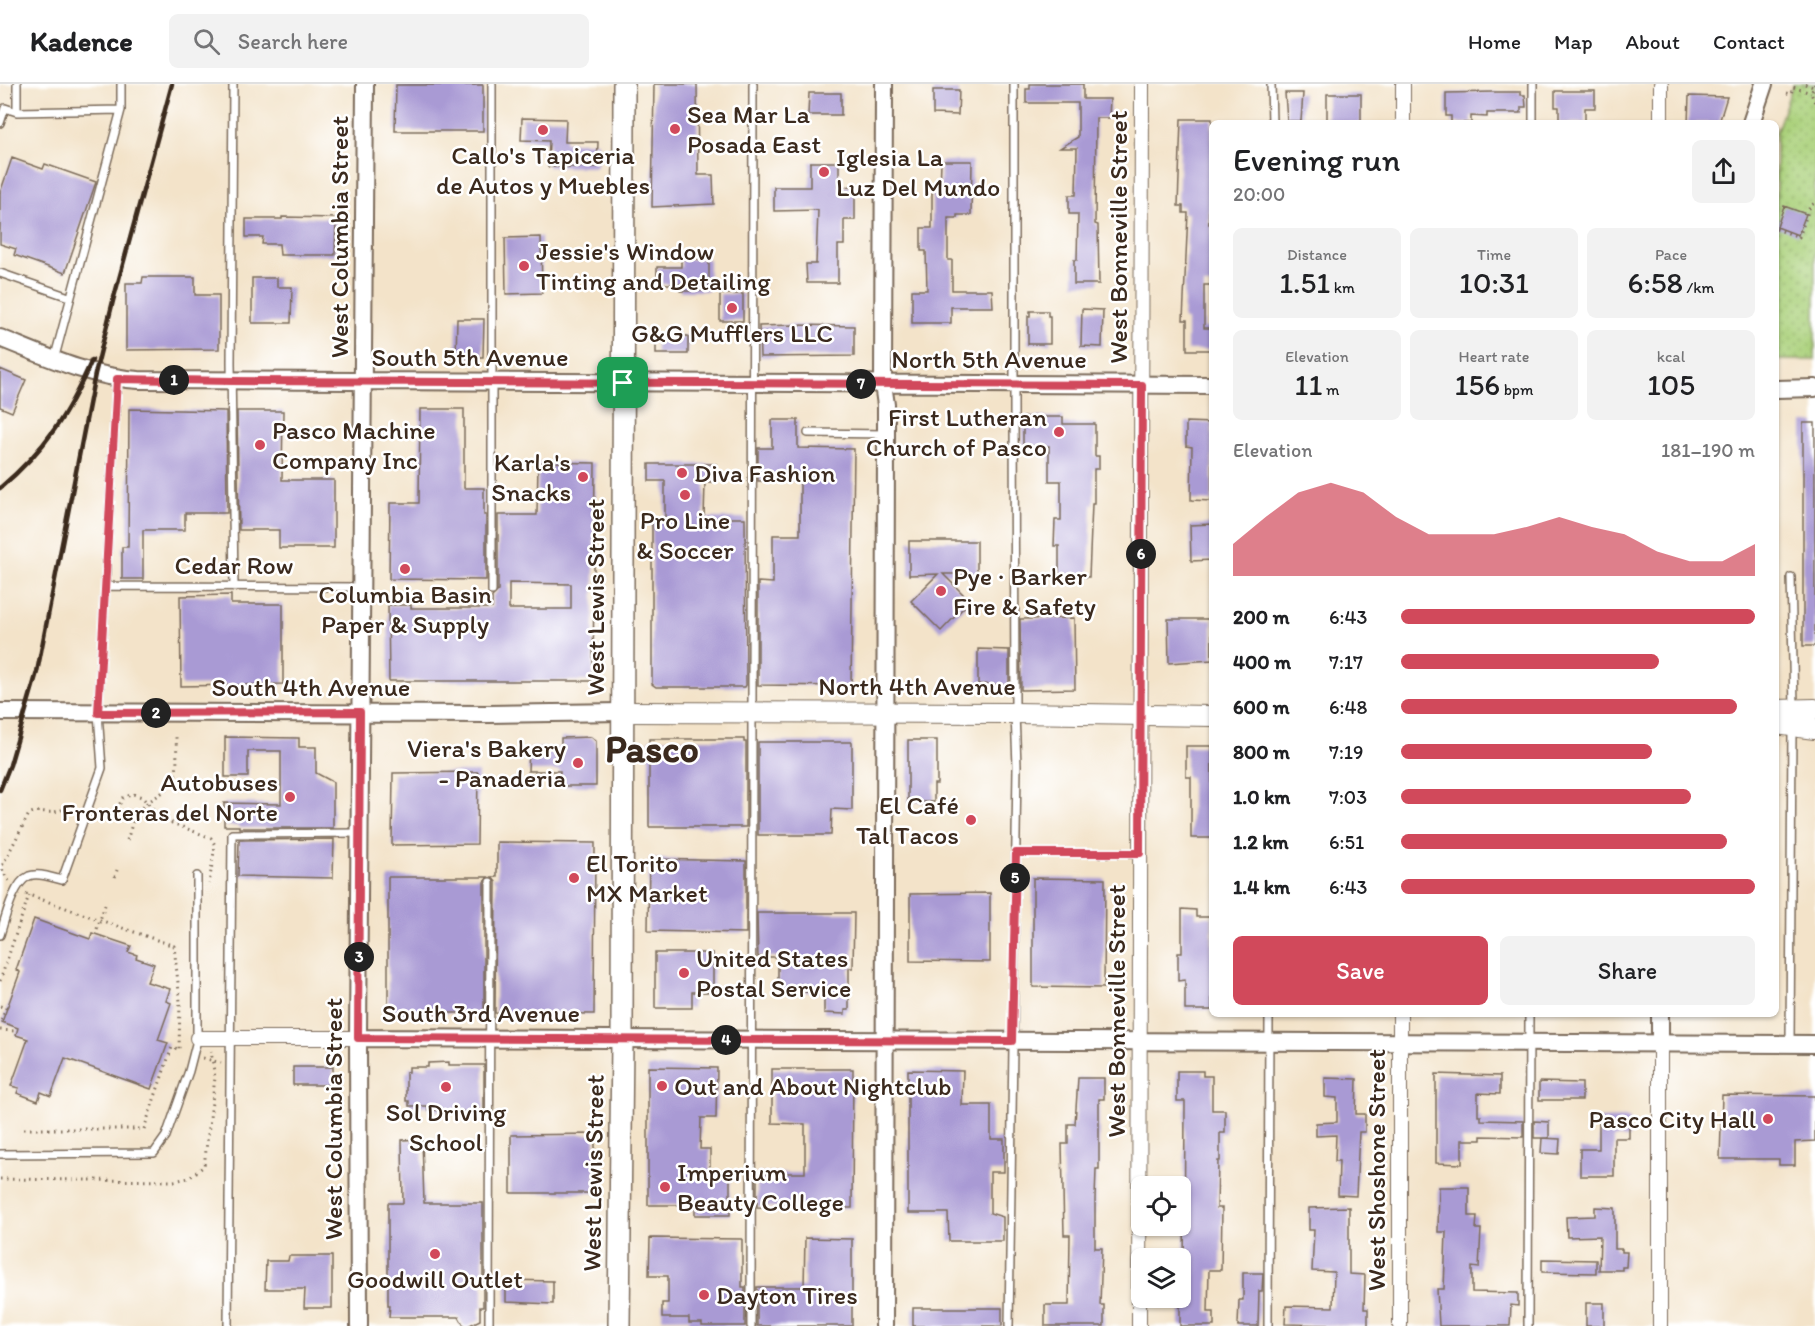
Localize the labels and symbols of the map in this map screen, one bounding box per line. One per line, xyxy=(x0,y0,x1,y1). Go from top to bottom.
place label: Sea Mar La Posada East xyxy=(687,98,822,160)
street label: West Bonneville Street xyxy=(1102,110,1134,364)
street label: West Columbia Street xyxy=(323,115,355,358)
marker: Sea Mar La Posada East xyxy=(668,122,682,136)
marker: Callo's Tapiceria de Autos y Muebles xyxy=(536,123,550,137)
place label: Callo's Tapiceria de Autos y Muebles xyxy=(436,139,650,201)
place label: Iglesia La Luz Del Mundo xyxy=(836,141,1000,203)
marker: Iglesia La Luz Del Mundo xyxy=(817,165,831,179)
place label: Jessie's Window Tinting and Detailing xyxy=(536,235,771,297)
marker: Jessie's Window Tinting and Detailing xyxy=(517,259,531,273)
marker: G&G Mufflers LLC xyxy=(725,301,739,315)
place label: G&G Mufflers LLC xyxy=(631,317,833,349)
street label: South 5th Avenue xyxy=(372,341,568,373)
street label: North 5th Avenue xyxy=(891,343,1087,375)
pin xyxy=(597,357,648,408)
pin: 1 xyxy=(159,365,189,395)
pin: 7 xyxy=(846,369,876,399)
place label: First Lutheran Church of Pasco xyxy=(866,401,1047,463)
place label: Pasco Machine Company Inc xyxy=(272,414,436,476)
marker: First Lutheran Church of Pasco xyxy=(1052,425,1066,439)
marker: Pasco Machine Company Inc xyxy=(253,438,267,452)
place label: Karla's Snacks xyxy=(491,446,571,508)
place label: Diva Fashion xyxy=(694,457,836,489)
marker: Diva Fashion xyxy=(675,466,689,480)
marker: Karla's Snacks xyxy=(576,470,590,484)
marker: Pro Line & Soccer xyxy=(678,488,692,502)
street label: West Lewis Street xyxy=(579,498,611,696)
place label: Pro Line & Soccer xyxy=(636,504,734,566)
pin: 6 xyxy=(1126,539,1156,569)
street label: Cedar Row xyxy=(175,549,293,581)
place label: Pye · Barker Fire & Safety xyxy=(953,560,1096,622)
marker: Columbia Basin Paper & Supply xyxy=(398,562,412,576)
place label: Columbia Basin Paper & Supply xyxy=(318,578,492,640)
marker: Pye · Barker Fire & Safety xyxy=(934,584,948,598)
street label: North 4th Avenue xyxy=(818,670,1016,702)
street label: South 4th Avenue xyxy=(212,671,410,703)
pin: 2 xyxy=(141,698,171,728)
district label: Pasco xyxy=(605,726,699,772)
place label: Viera's Bakery - Panaderia xyxy=(407,732,566,794)
marker: Viera's Bakery - Panaderia xyxy=(571,756,585,770)
place label: Autobuses Fronteras del Norte xyxy=(61,766,278,828)
place label: El Café Tal Tacos xyxy=(856,789,959,851)
marker: Autobuses Fronteras del Norte xyxy=(283,790,297,804)
marker: El Café Tal Tacos xyxy=(964,813,978,827)
place label: El Torito MX Market xyxy=(586,847,708,909)
pin: 5 xyxy=(1000,863,1030,893)
marker: El Torito MX Market xyxy=(567,871,581,885)
street label: West Bonneville Street xyxy=(1100,884,1132,1138)
pin: 3 xyxy=(344,942,374,972)
place label: United States Postal Service xyxy=(696,942,851,1004)
marker: United States Postal Service xyxy=(677,966,691,980)
street label: West Columbia Street xyxy=(317,997,349,1240)
street label: South 3rd Avenue xyxy=(382,997,580,1029)
pin: 4 xyxy=(711,1025,741,1055)
street label: West Shoshone Street xyxy=(1360,1049,1392,1291)
place label: Out and About Nightclub xyxy=(674,1070,952,1102)
street label: West Lewis Street xyxy=(575,1074,611,1272)
marker: Out and About Nightclub xyxy=(655,1079,669,1093)
marker: Sol Driving School xyxy=(439,1080,453,1094)
place label: Sol Driving School xyxy=(386,1096,507,1158)
place label: Pasco City Hall xyxy=(1589,1103,1756,1135)
marker: Pasco City Hall xyxy=(1761,1112,1775,1126)
place label: Imperium Beauty College xyxy=(677,1156,844,1218)
marker: Imperium Beauty College xyxy=(658,1180,672,1194)
marker: Goodwill Outlet xyxy=(428,1247,442,1261)
place label: Goodwill Outlet xyxy=(347,1263,523,1295)
place label: Dayton Tires xyxy=(716,1279,858,1311)
marker: Dayton Tires xyxy=(697,1288,711,1302)

